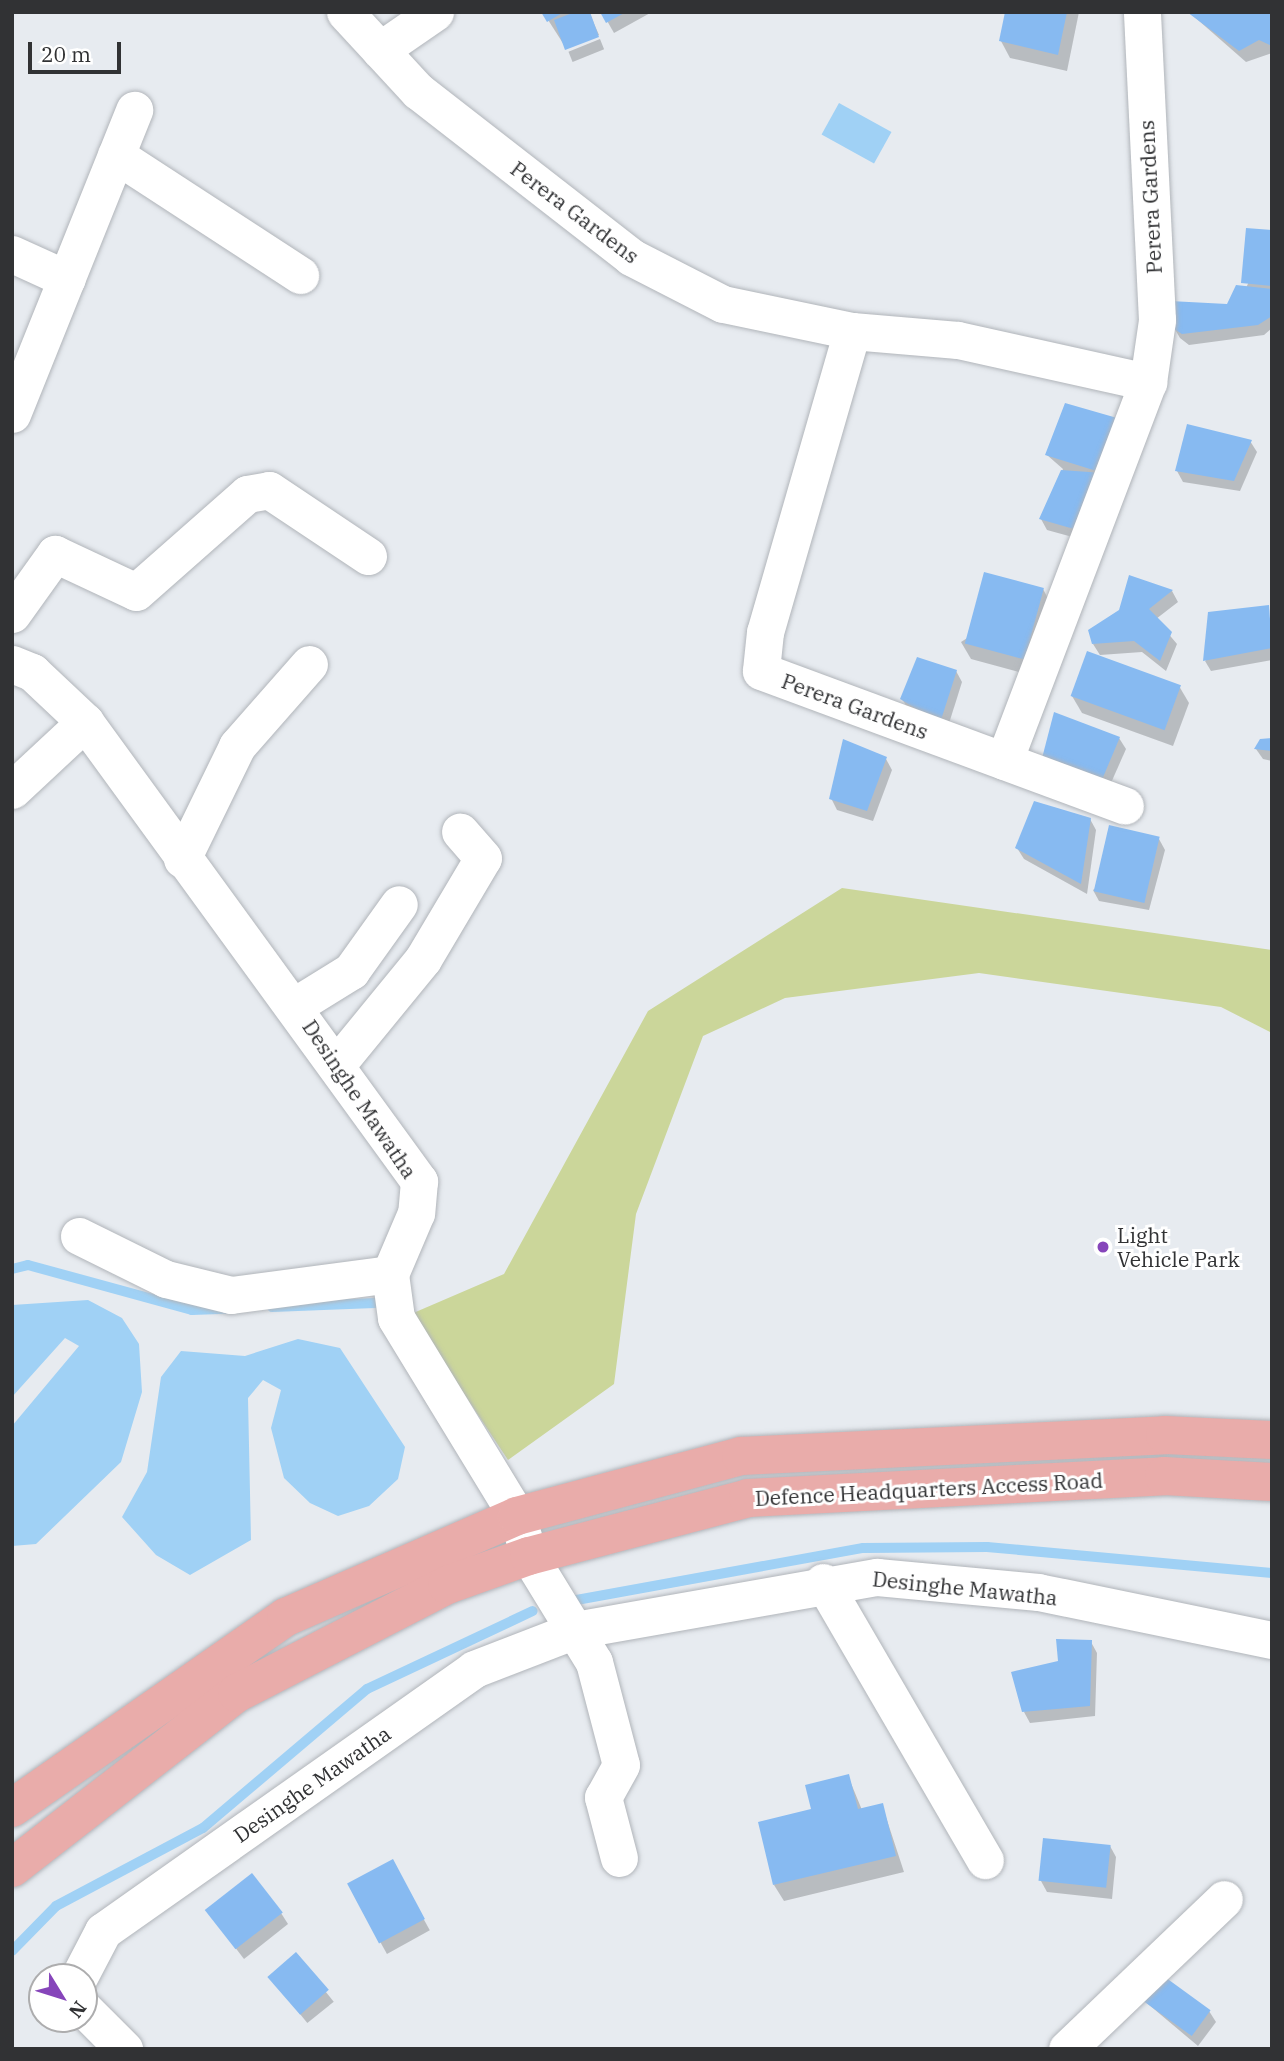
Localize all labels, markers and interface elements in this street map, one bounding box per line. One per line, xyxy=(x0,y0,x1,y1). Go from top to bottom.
scale bar xyxy=(32,28,124,72)
text: 20 m xyxy=(41,40,91,68)
street label: Perera Gardens xyxy=(1133,119,1167,275)
street label: Perera Gardens xyxy=(506,156,644,268)
street label: Perera Gardens xyxy=(778,668,932,744)
street label: Desinghe Mawatha xyxy=(298,1015,422,1183)
place label: Light Vehicle Park xyxy=(1117,1222,1240,1272)
marker: Light Vehicle Park xyxy=(1095,1239,1111,1255)
street label: Defence Headquarters Access Road xyxy=(754,1467,1104,1511)
street label: Desinghe Mawatha xyxy=(871,1566,1059,1610)
street label: Desinghe Mawatha xyxy=(229,1720,395,1848)
north arrow xyxy=(28,1963,98,2033)
text: N xyxy=(64,1996,92,2023)

